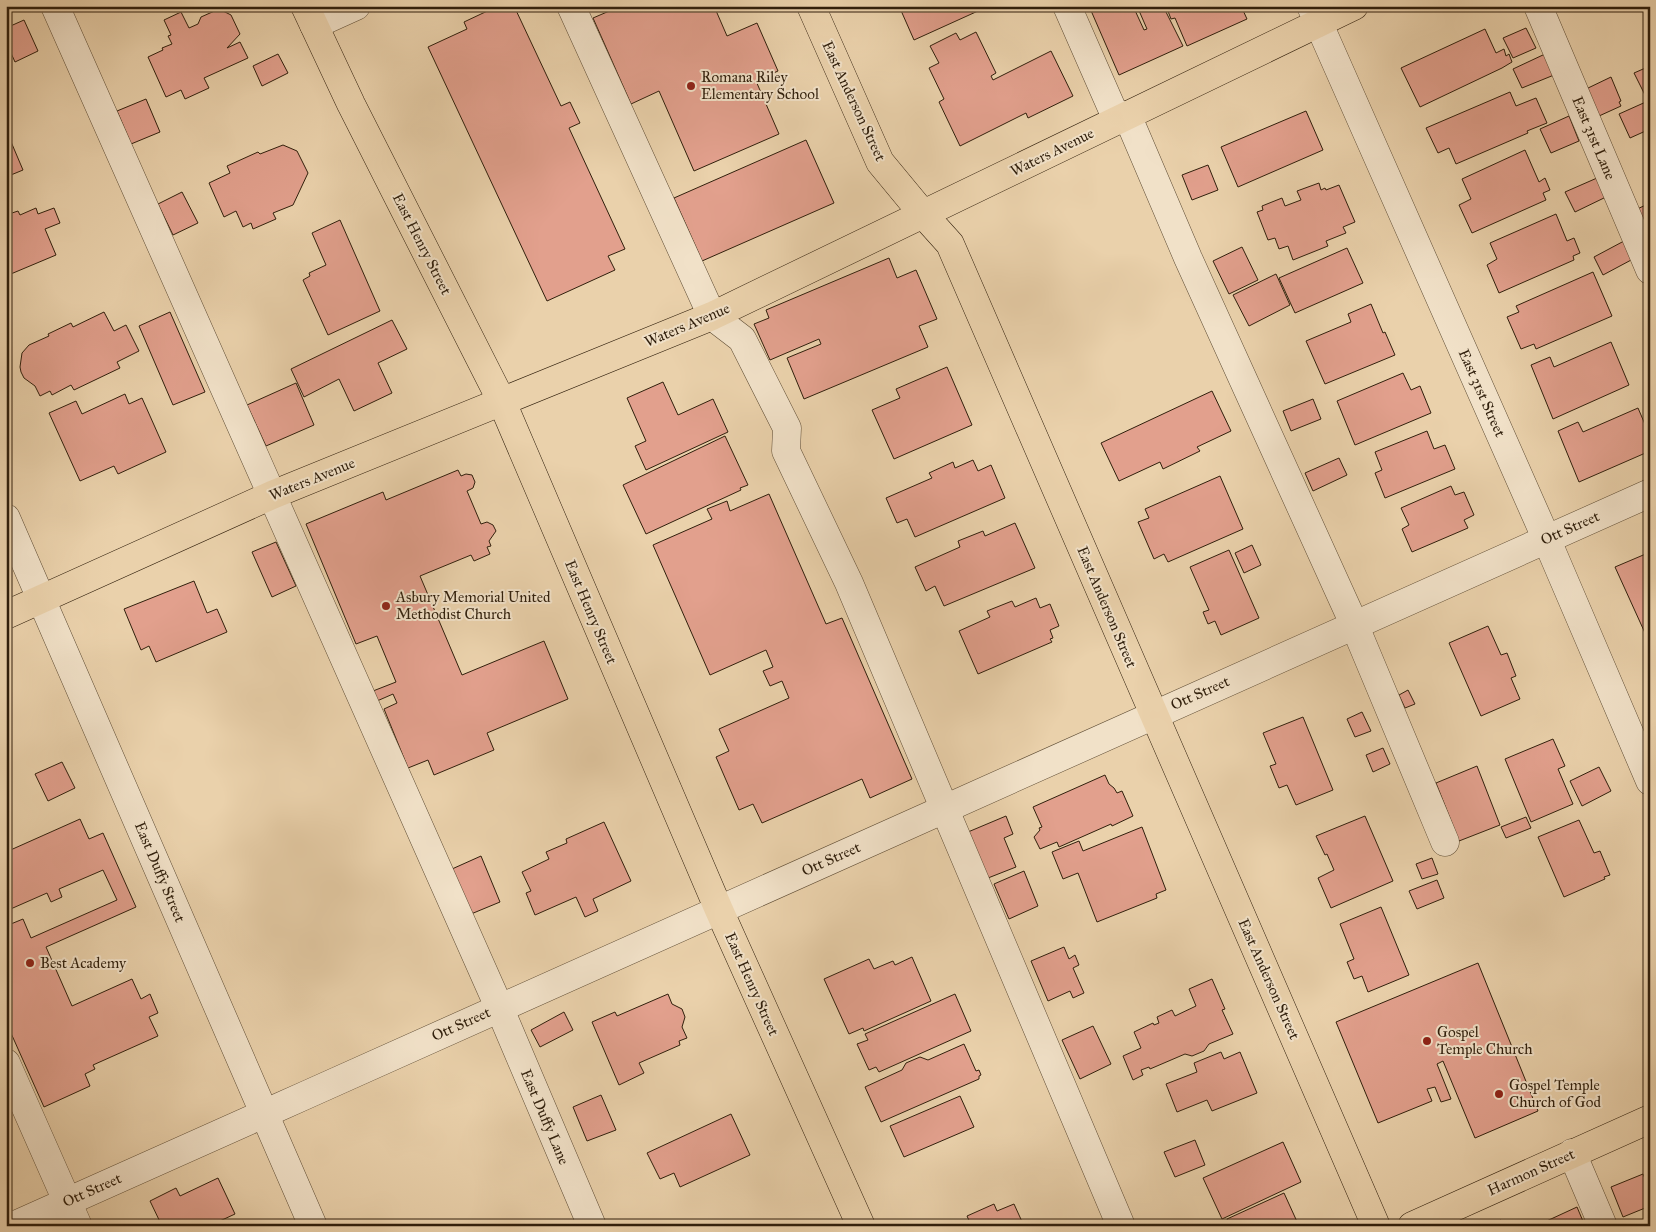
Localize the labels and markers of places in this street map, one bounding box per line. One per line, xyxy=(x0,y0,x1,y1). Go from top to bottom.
place label: Romana Riley Elementary School xyxy=(701,68,820,103)
marker: Romana Riley Elementary School xyxy=(685,80,697,92)
place label: Asbury Memorial United Methodist Church xyxy=(395,588,551,623)
marker: Asbury Memorial United Methodist Church xyxy=(380,600,392,612)
place label: Best Academy xyxy=(40,954,127,972)
marker: Best Academy xyxy=(24,957,36,969)
place label: Gospel Temple Church xyxy=(1437,1023,1533,1058)
marker: Gospel Temple Church xyxy=(1421,1035,1433,1047)
place label: Gospel Temple Church of God xyxy=(1509,1076,1601,1111)
marker: Gospel Temple Church of God xyxy=(1493,1088,1505,1100)

